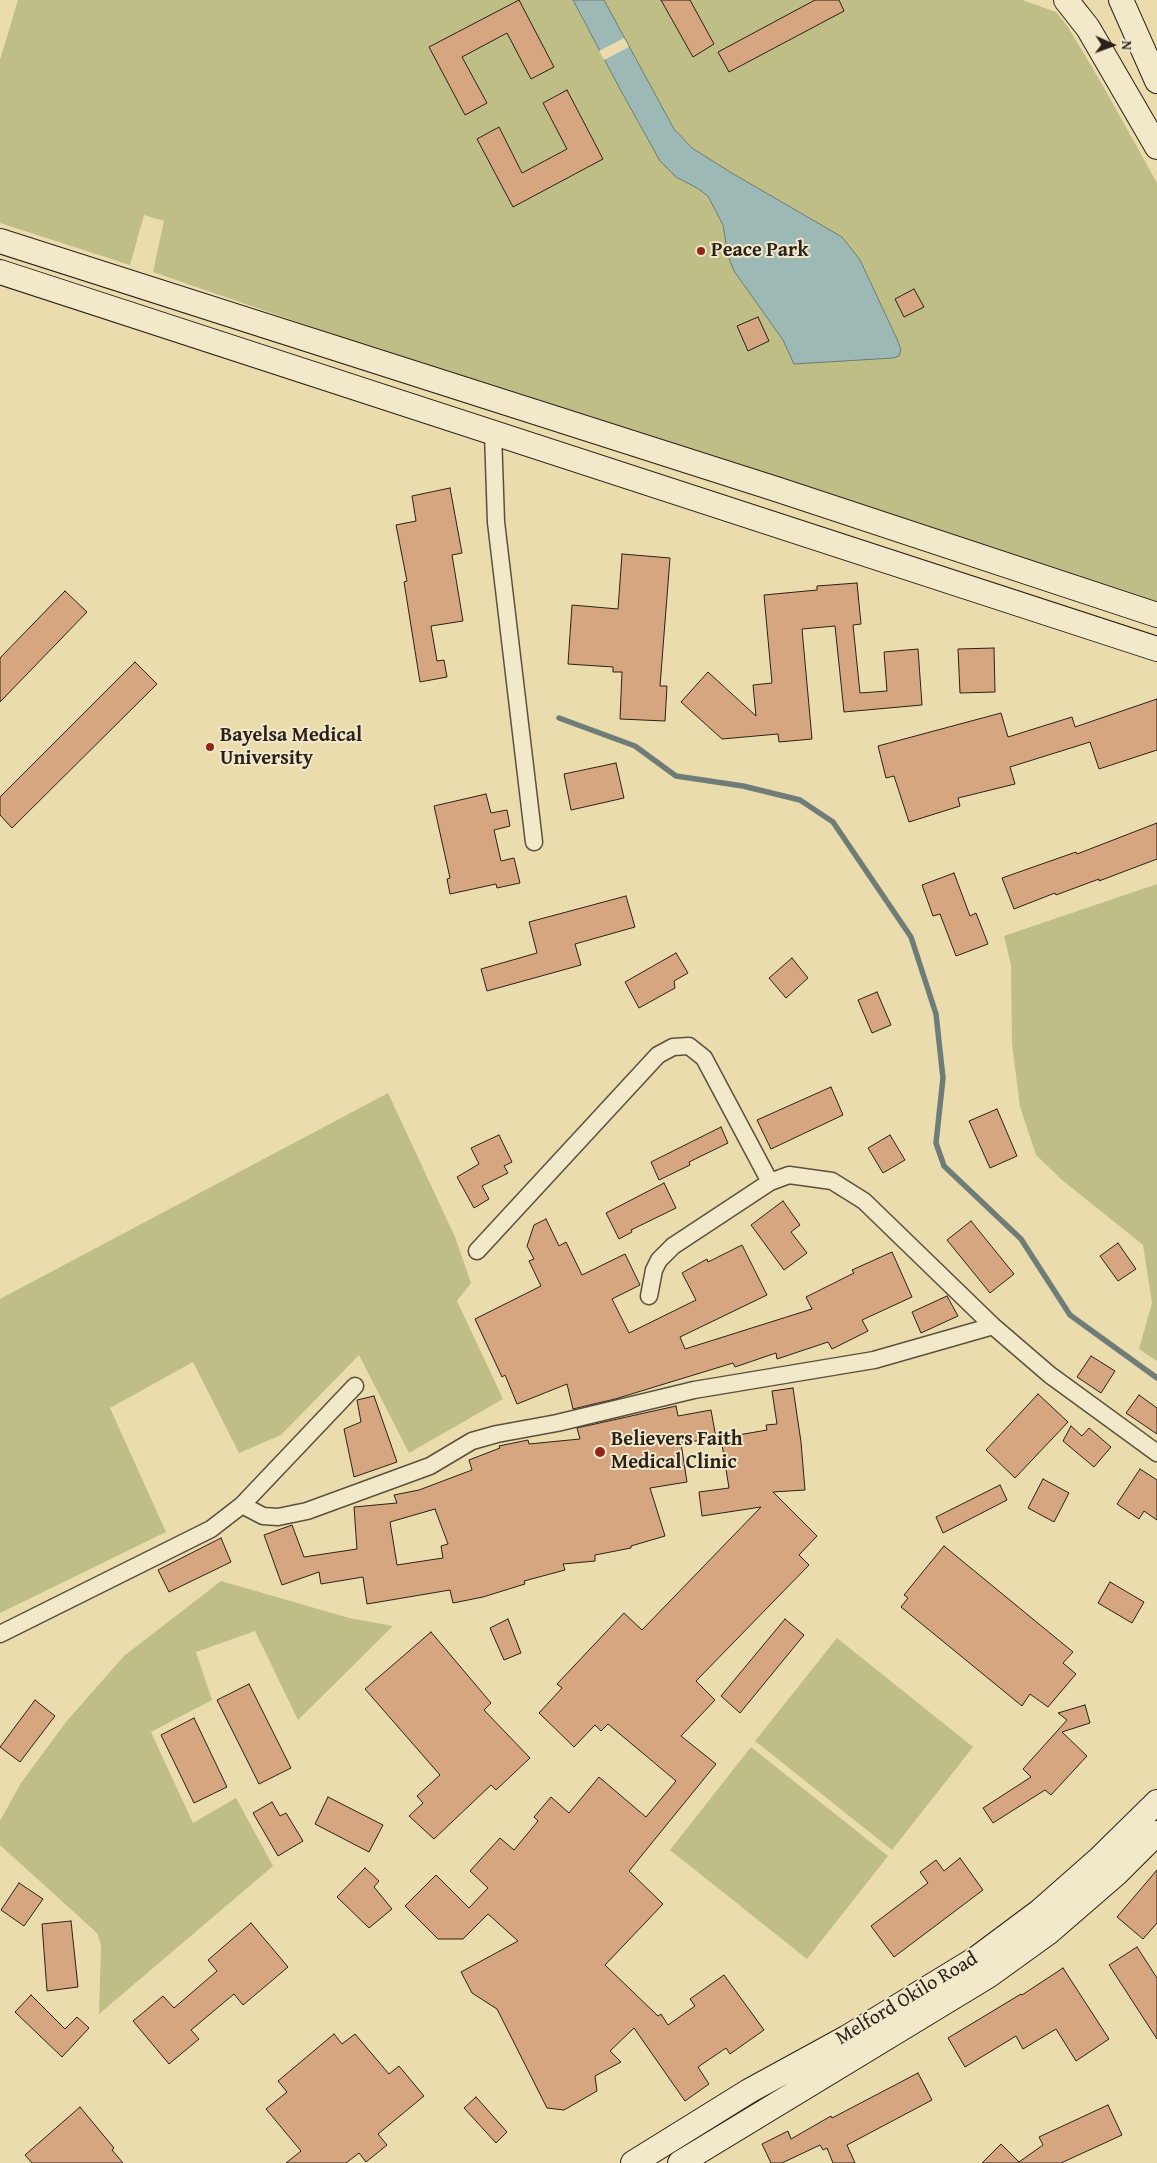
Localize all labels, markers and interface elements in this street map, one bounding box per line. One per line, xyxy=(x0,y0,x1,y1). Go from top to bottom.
north arrow xyxy=(1087,20,1137,70)
text: N xyxy=(1117,40,1137,51)
place label: Peace Park xyxy=(711,239,809,263)
marker: Peace Park xyxy=(695,245,707,257)
place label: Bayelsa Medical University xyxy=(220,724,362,771)
marker: Bayelsa Medical University xyxy=(204,741,216,753)
place label: Believers Faith Medical Clinic xyxy=(611,1428,743,1475)
marker: Believers Faith Medical Clinic xyxy=(593,1445,607,1459)
street label: Melford Okilo Road xyxy=(832,1947,982,2051)

